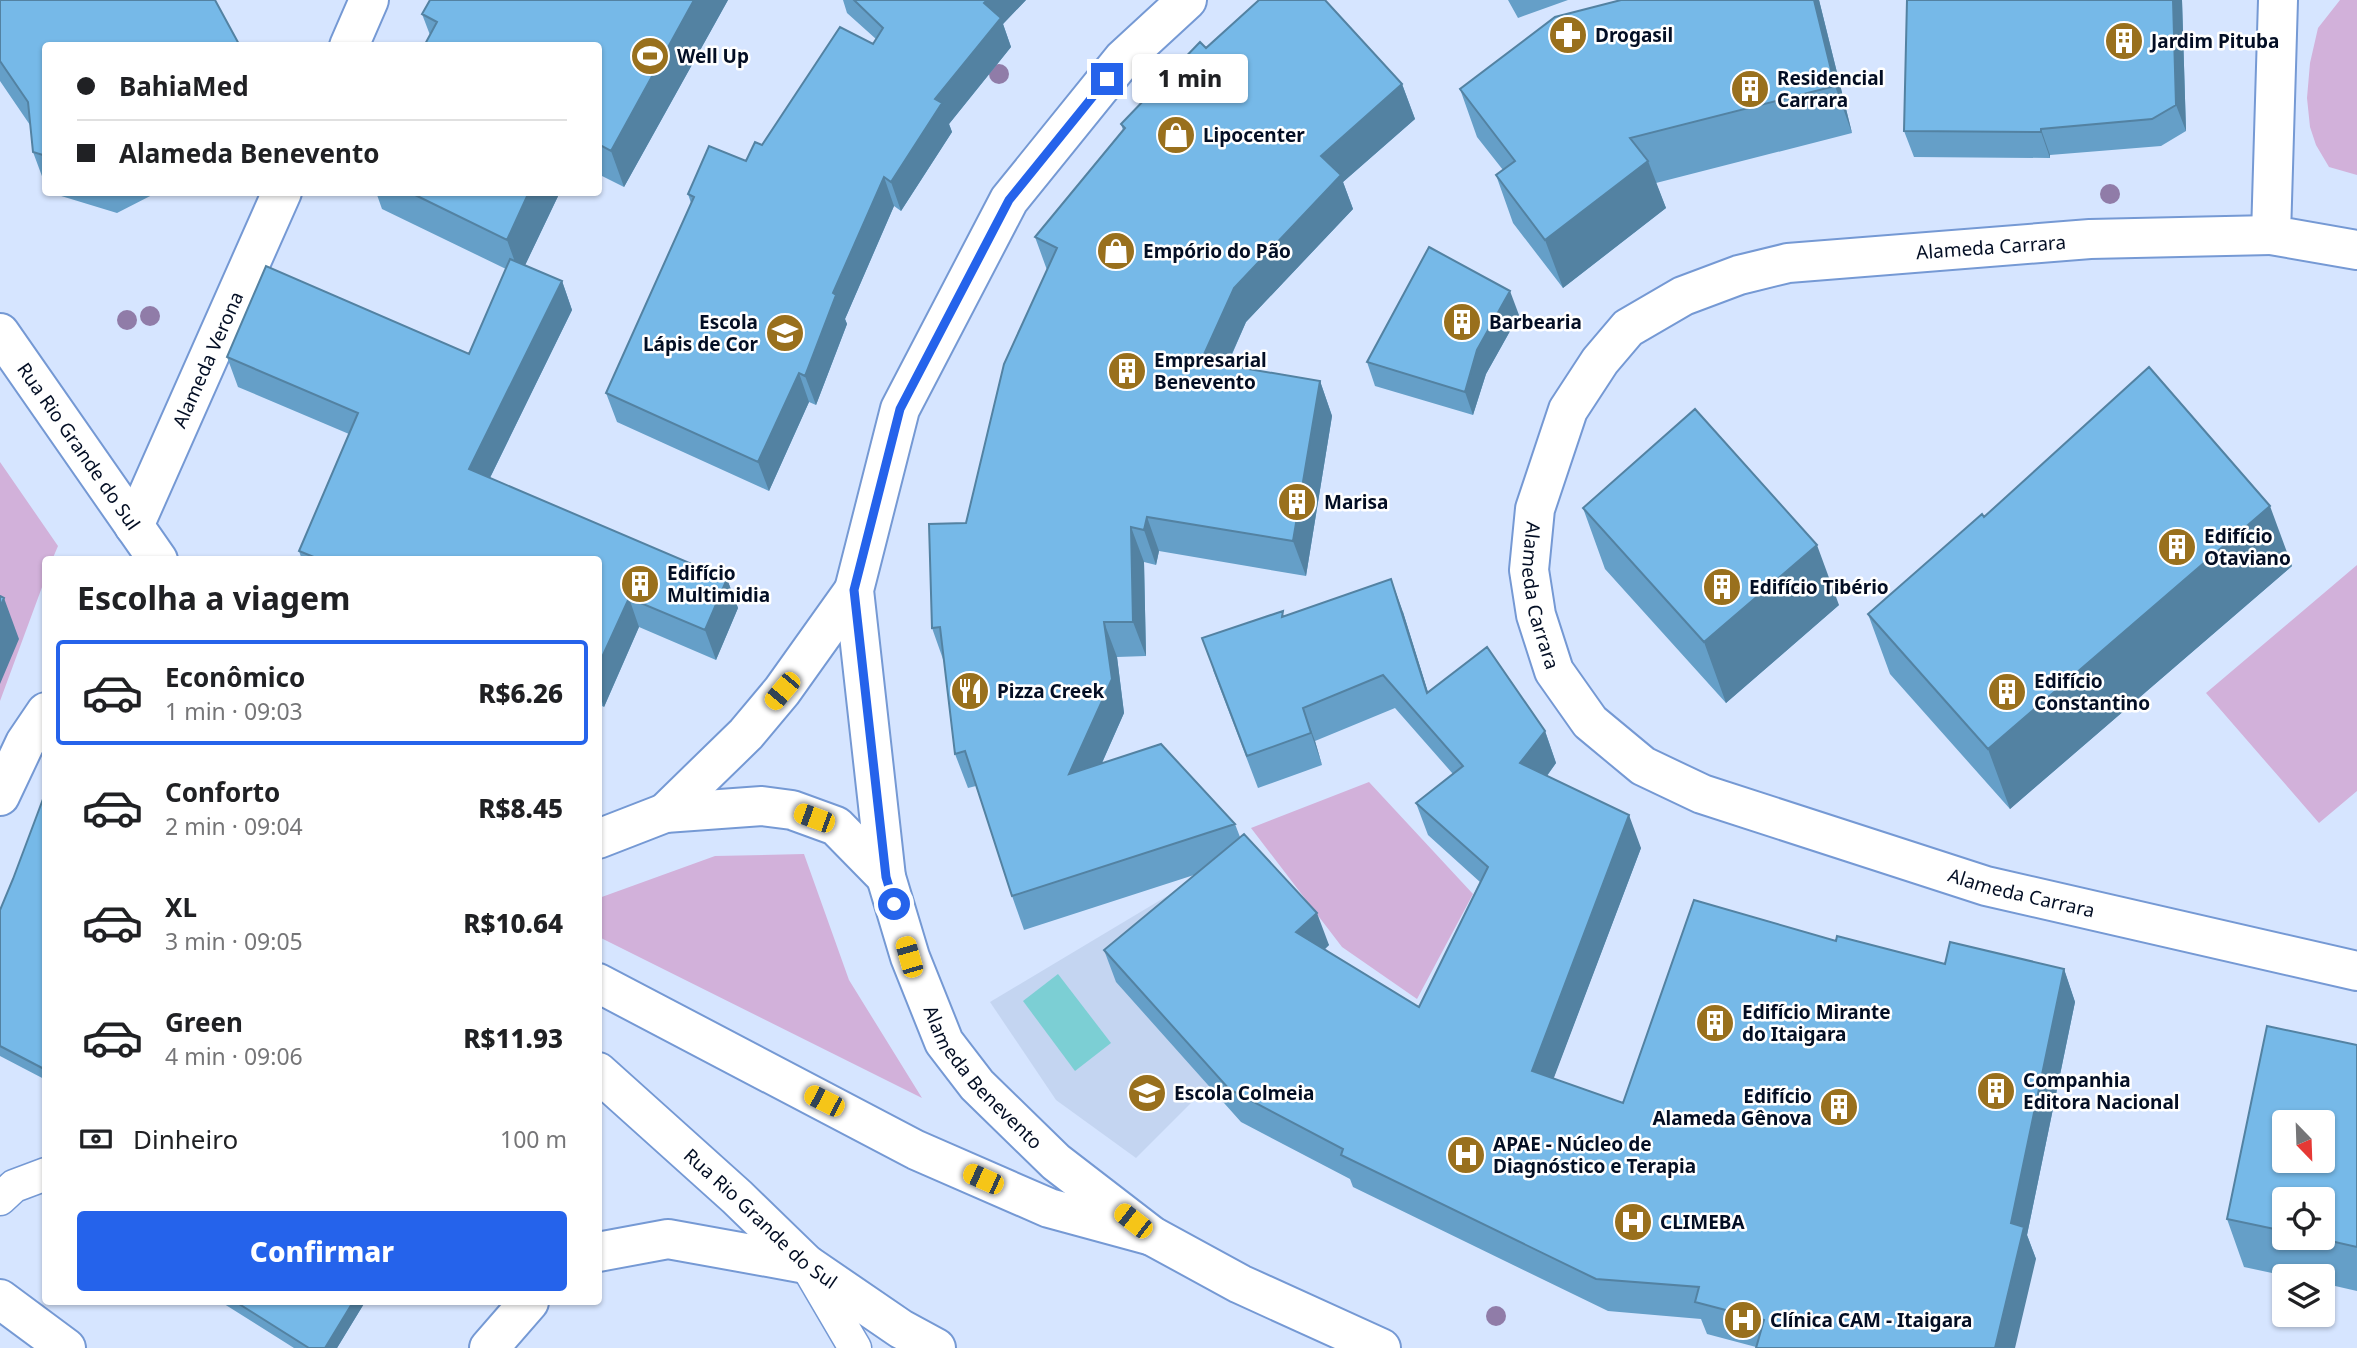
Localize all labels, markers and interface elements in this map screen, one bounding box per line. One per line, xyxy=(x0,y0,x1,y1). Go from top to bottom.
pharmacy icon: Drogasil xyxy=(1547,14,1589,56)
building icon: Jardim Pituba xyxy=(2103,20,2145,62)
place label: Drogasil xyxy=(1595,22,1673,48)
place label: Jardim Pituba xyxy=(2149,28,2279,54)
sports icon: Well Up xyxy=(629,35,671,77)
place label: Well Up xyxy=(677,43,749,69)
callout: 1 min xyxy=(1132,55,1247,104)
text: 1 min xyxy=(1158,62,1222,94)
route end xyxy=(1091,63,1123,95)
place label: Residencial Carrara xyxy=(1777,65,1884,113)
text: BahiaMed xyxy=(119,68,249,104)
building icon: Residencial Carrara xyxy=(1729,68,1771,110)
shop icon: Lipocenter xyxy=(1155,114,1197,156)
place label: Lipocenter xyxy=(1203,122,1305,148)
text: Alameda Benevento xyxy=(119,135,379,171)
street label: Alameda Carrara xyxy=(1915,229,2067,265)
shop icon: Empório do Pão xyxy=(1095,230,1137,272)
place label: Empório do Pão xyxy=(1143,238,1291,264)
street label: Alameda Verona xyxy=(166,287,249,432)
building icon: Barbearia xyxy=(1441,301,1483,343)
place label: Escola Lápis de Cor xyxy=(643,309,759,357)
place label: Barbearia xyxy=(1489,309,1582,335)
school or university icon: Escola Lápis de Cor xyxy=(764,312,806,354)
place label: Empresarial Benevento xyxy=(1154,347,1267,395)
building icon: Empresarial Benevento xyxy=(1106,350,1148,392)
street label: Rua Rio Grande do Sul xyxy=(11,357,146,535)
building icon: Marisa xyxy=(1276,481,1318,523)
place label: Marisa xyxy=(1324,489,1388,515)
street label: Alameda Carrara xyxy=(1516,520,1566,673)
place label: Edifício Otaviano xyxy=(2204,523,2291,571)
building icon: Edifício Otaviano xyxy=(2156,526,2198,568)
place label: Edifício Multimidia xyxy=(667,560,770,608)
building icon: Edifício Multimidia xyxy=(619,563,661,605)
building icon: Edifício Tibério xyxy=(1701,566,1743,608)
place label: Edifício Tibério xyxy=(1749,574,1889,600)
text: Escolha a viagem xyxy=(77,576,350,619)
text: Econômico xyxy=(165,659,305,695)
icon: car xyxy=(81,661,144,724)
car xyxy=(761,668,804,714)
place label: Edifício Constantino xyxy=(2034,668,2150,716)
restaurant icon: Pizza Creek xyxy=(949,670,991,712)
building icon: Edifício Constantino xyxy=(1986,671,2028,713)
text: R$6.26 xyxy=(478,675,563,711)
place label: Pizza Creek xyxy=(997,678,1105,704)
text: 1 min · 09:03 xyxy=(165,695,303,727)
text: Conforto xyxy=(165,774,280,810)
icon: car xyxy=(81,776,144,839)
text: R$8.45 xyxy=(478,790,563,826)
car xyxy=(791,801,838,835)
text: 2 min · 09:04 xyxy=(165,810,303,842)
street label: Alameda Carrara xyxy=(1945,862,2097,924)
route start xyxy=(878,888,910,920)
text: XL xyxy=(165,889,197,925)
icon: car xyxy=(81,891,144,954)
text: R$10.64 xyxy=(463,905,563,941)
text: 3 min · 09:05 xyxy=(165,925,303,957)
car xyxy=(894,934,925,980)
place label: Edifício Mirante do Itaigara xyxy=(1742,999,1891,1047)
street label: Alameda Benevento xyxy=(918,1002,1048,1155)
building icon: Edifício Mirante do Itaigara xyxy=(1694,1002,1736,1044)
text: Green xyxy=(165,1004,243,1040)
icon: car xyxy=(81,1006,144,1069)
text: R$11.93 xyxy=(463,1020,563,1056)
text: 4 min · 09:06 xyxy=(165,1040,303,1072)
place label: Companhia Editora Nacional xyxy=(2023,1067,2179,1115)
building icon: Companhia Editora Nacional xyxy=(1975,1070,2017,1112)
school or university icon: Escola Colmeia xyxy=(1126,1072,1168,1114)
place label: Escola Colmeia xyxy=(1174,1080,1315,1106)
car xyxy=(801,1082,848,1120)
place label: Edifício Alameda Gênova xyxy=(1652,1083,1812,1131)
building icon: Edifício Alameda Gênova xyxy=(1818,1086,1860,1128)
north arrow xyxy=(2272,1110,2334,1172)
map controls xyxy=(2272,1110,2335,1327)
icon: cash xyxy=(77,1120,115,1158)
text: Dinheiro xyxy=(133,1121,238,1157)
text: 100 m xyxy=(500,1123,567,1155)
place label: APAE - Núcleo de Diagnóstico e Terapia xyxy=(1493,1131,1696,1179)
hospital icon: APAE - Núcleo de Diagnóstico e Terapia xyxy=(1445,1134,1487,1176)
street label: Rua Rio Grande do Sul xyxy=(678,1142,842,1295)
car xyxy=(960,1161,1007,1197)
button: locate xyxy=(2272,1187,2335,1250)
car xyxy=(1110,1200,1157,1242)
hospital icon: CLIMEBA xyxy=(1612,1201,1654,1243)
place label: CLIMEBA xyxy=(1660,1209,1745,1235)
button: Confirmar xyxy=(77,1211,567,1291)
button: layers xyxy=(2272,1264,2335,1327)
hospital icon: Clínica CAM - Itaigara xyxy=(1722,1299,1764,1341)
place label: Clínica CAM - Itaigara xyxy=(1770,1307,1973,1333)

